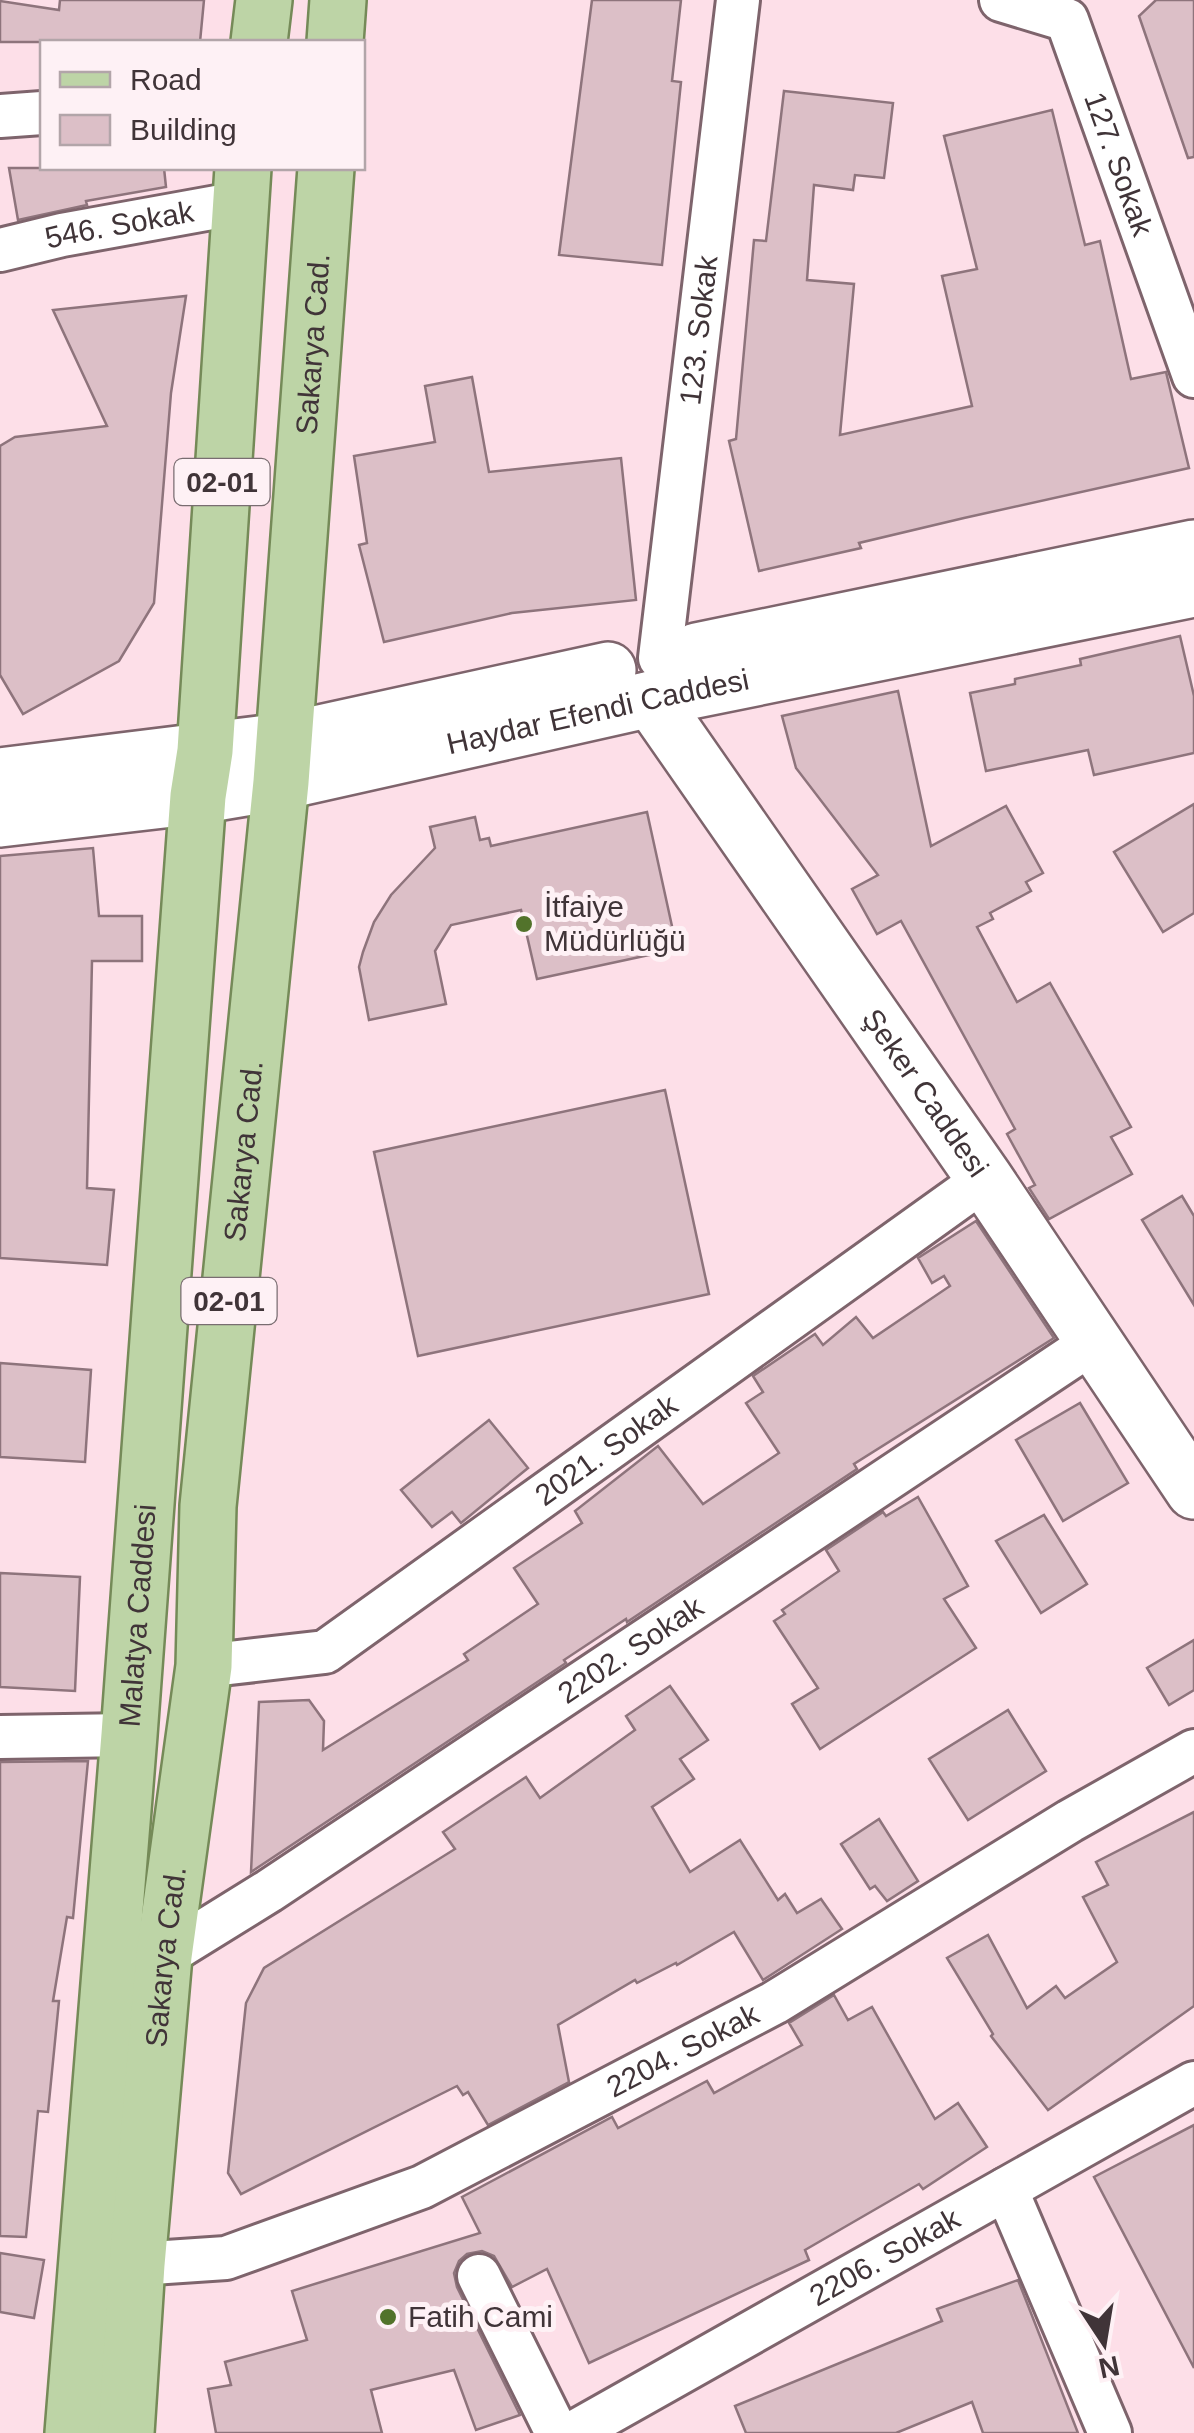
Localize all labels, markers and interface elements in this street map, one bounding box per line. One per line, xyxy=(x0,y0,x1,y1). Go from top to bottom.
legend xyxy=(40,40,365,170)
text: Road xyxy=(130,63,202,96)
street label: 127. Sokak xyxy=(1078,88,1160,241)
text: Building xyxy=(130,113,237,146)
street label: 546. Sokak xyxy=(42,194,197,255)
street label: Sakarya Cad. xyxy=(289,252,336,436)
street label: 123. Sokak xyxy=(673,253,724,407)
road number: 02-01 xyxy=(174,459,270,505)
street label: Haydar Efendi Caddesi xyxy=(443,663,752,760)
place label: İtfaiye Müdürlüğü xyxy=(544,890,686,957)
marker: İtfaiye Müdürlüğü xyxy=(513,913,535,935)
street label: Şeker Caddesi xyxy=(856,1003,995,1183)
street label: Sakarya Cad. xyxy=(218,1059,269,1243)
road number: 02-01 xyxy=(182,1278,276,1324)
street label: 2021. Sokak xyxy=(529,1387,684,1512)
street label: Malatya Caddesi xyxy=(113,1503,162,1728)
street label: 2202. Sokak xyxy=(552,1589,710,1710)
street label: Sakarya Cad. xyxy=(139,1864,192,2048)
street label: 2204. Sokak xyxy=(601,1996,765,2103)
street label: 2206. Sokak xyxy=(804,2201,966,2312)
north arrow xyxy=(1054,2293,1154,2393)
place label: Fatih Cami xyxy=(408,2300,553,2333)
marker: Fatih Cami xyxy=(377,2306,399,2328)
text: N xyxy=(1096,2350,1122,2384)

